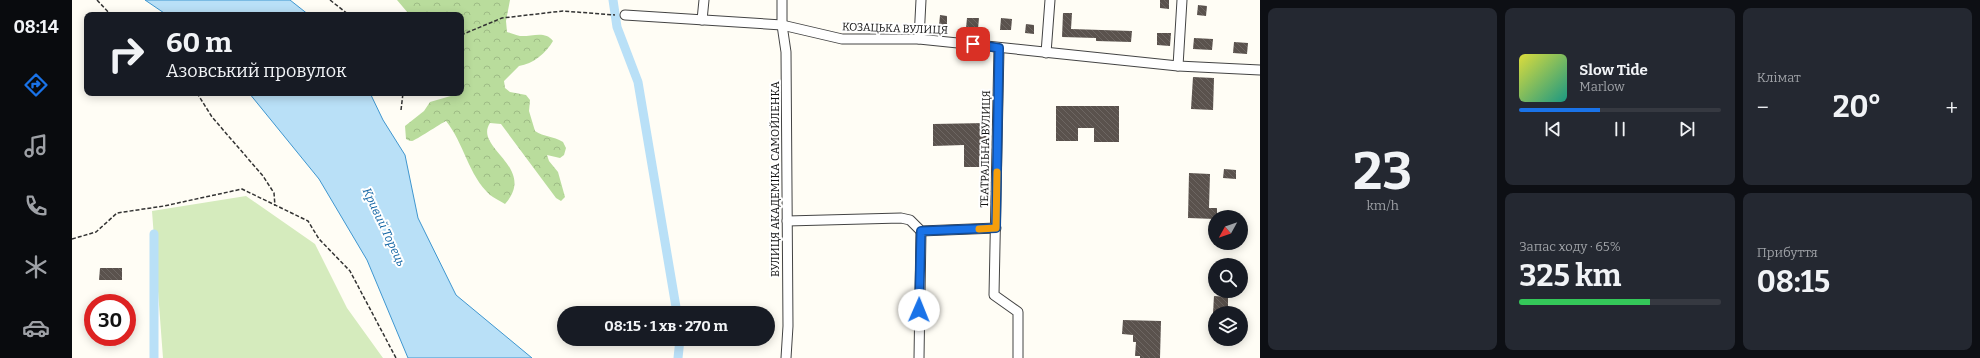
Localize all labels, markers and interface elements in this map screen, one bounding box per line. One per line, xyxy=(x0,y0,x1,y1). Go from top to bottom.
text: 08:14 xyxy=(13,16,59,38)
street label: КОЗАЦЬКА ВУЛИЦЯ xyxy=(842,20,948,37)
text: 60 m xyxy=(166,26,232,59)
pin xyxy=(956,27,990,61)
icon: right xyxy=(100,28,152,80)
icon: arrive xyxy=(962,33,984,55)
text: Азовський провулок xyxy=(166,60,347,82)
text: Slow Tide xyxy=(1579,61,1648,79)
text: Клімат xyxy=(1757,70,1801,85)
icon: directions xyxy=(22,71,50,99)
text: Marlow xyxy=(1579,79,1625,94)
street label: ВУЛИЦЯ АКАДЕМІКА САМОЙЛЕНКА xyxy=(769,81,782,277)
text: 20° xyxy=(1833,89,1882,125)
street label: ТЕАТРАЛЬНА ВУЛИЦЯ xyxy=(978,90,993,208)
text: − xyxy=(1757,94,1769,121)
text: + xyxy=(1945,94,1958,121)
icon: previous xyxy=(1542,118,1564,140)
icon: pause xyxy=(1609,118,1631,140)
icon: next xyxy=(1676,118,1698,140)
icon: music xyxy=(22,132,50,160)
text: 23 xyxy=(1353,140,1412,203)
water label: Кривий Торець xyxy=(360,186,408,268)
icon: phone xyxy=(22,192,50,220)
text: km/h xyxy=(1367,198,1399,213)
north arrow xyxy=(1208,210,1248,250)
map controls xyxy=(1208,210,1248,346)
text: Запас ходу · 65% xyxy=(1519,239,1621,254)
text: Прибуття xyxy=(1757,245,1818,260)
icon: climate xyxy=(22,253,50,281)
button: search xyxy=(1208,258,1248,298)
text: 325 km xyxy=(1519,258,1621,294)
text: 08:15 xyxy=(1757,264,1830,300)
position arrow xyxy=(898,289,940,331)
speed limit sign: 30 xyxy=(84,294,136,346)
button: layers xyxy=(1208,306,1248,346)
icon: car xyxy=(22,314,50,342)
text: 08:15 · 1 хв · 270 m xyxy=(604,317,728,335)

